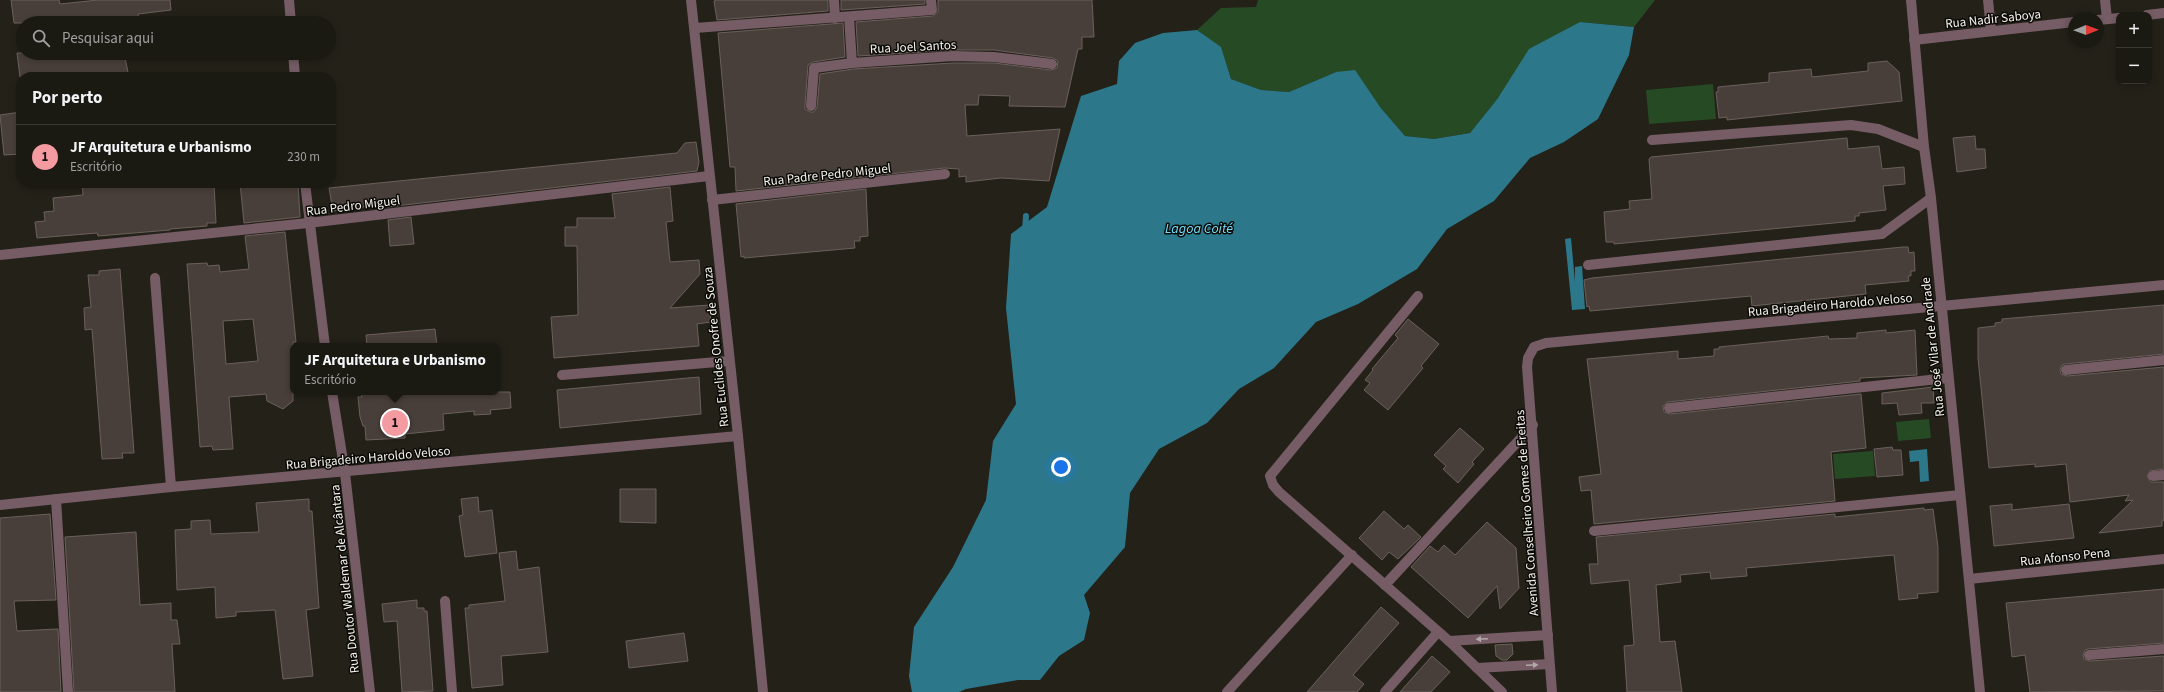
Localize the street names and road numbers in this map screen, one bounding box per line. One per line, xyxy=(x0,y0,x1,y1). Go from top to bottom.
street label: Rua Nadir Saboya xyxy=(1944,5,2042,33)
street label: Rua Joel Santos xyxy=(869,36,957,58)
street label: Rua Padre Pedro Miguel xyxy=(762,159,892,191)
street label: Rua Pedro Miguel xyxy=(305,191,401,221)
street label: Rua Euclides Onofre de Souza xyxy=(699,266,733,428)
street label: Rua José Vilar de Andrade xyxy=(1917,276,1949,418)
street label: Rua Brigadeiro Haroldo Veloso xyxy=(1747,289,1913,321)
street label: Avenida Conselheiro Gomes de Freitas xyxy=(1511,409,1543,617)
street label: Rua Brigadeiro Haroldo Veloso xyxy=(285,442,451,474)
street label: Rua Doutor Waldemar de Alcântara xyxy=(326,484,364,674)
street label: Rua Afonso Pena xyxy=(2019,543,2111,571)

